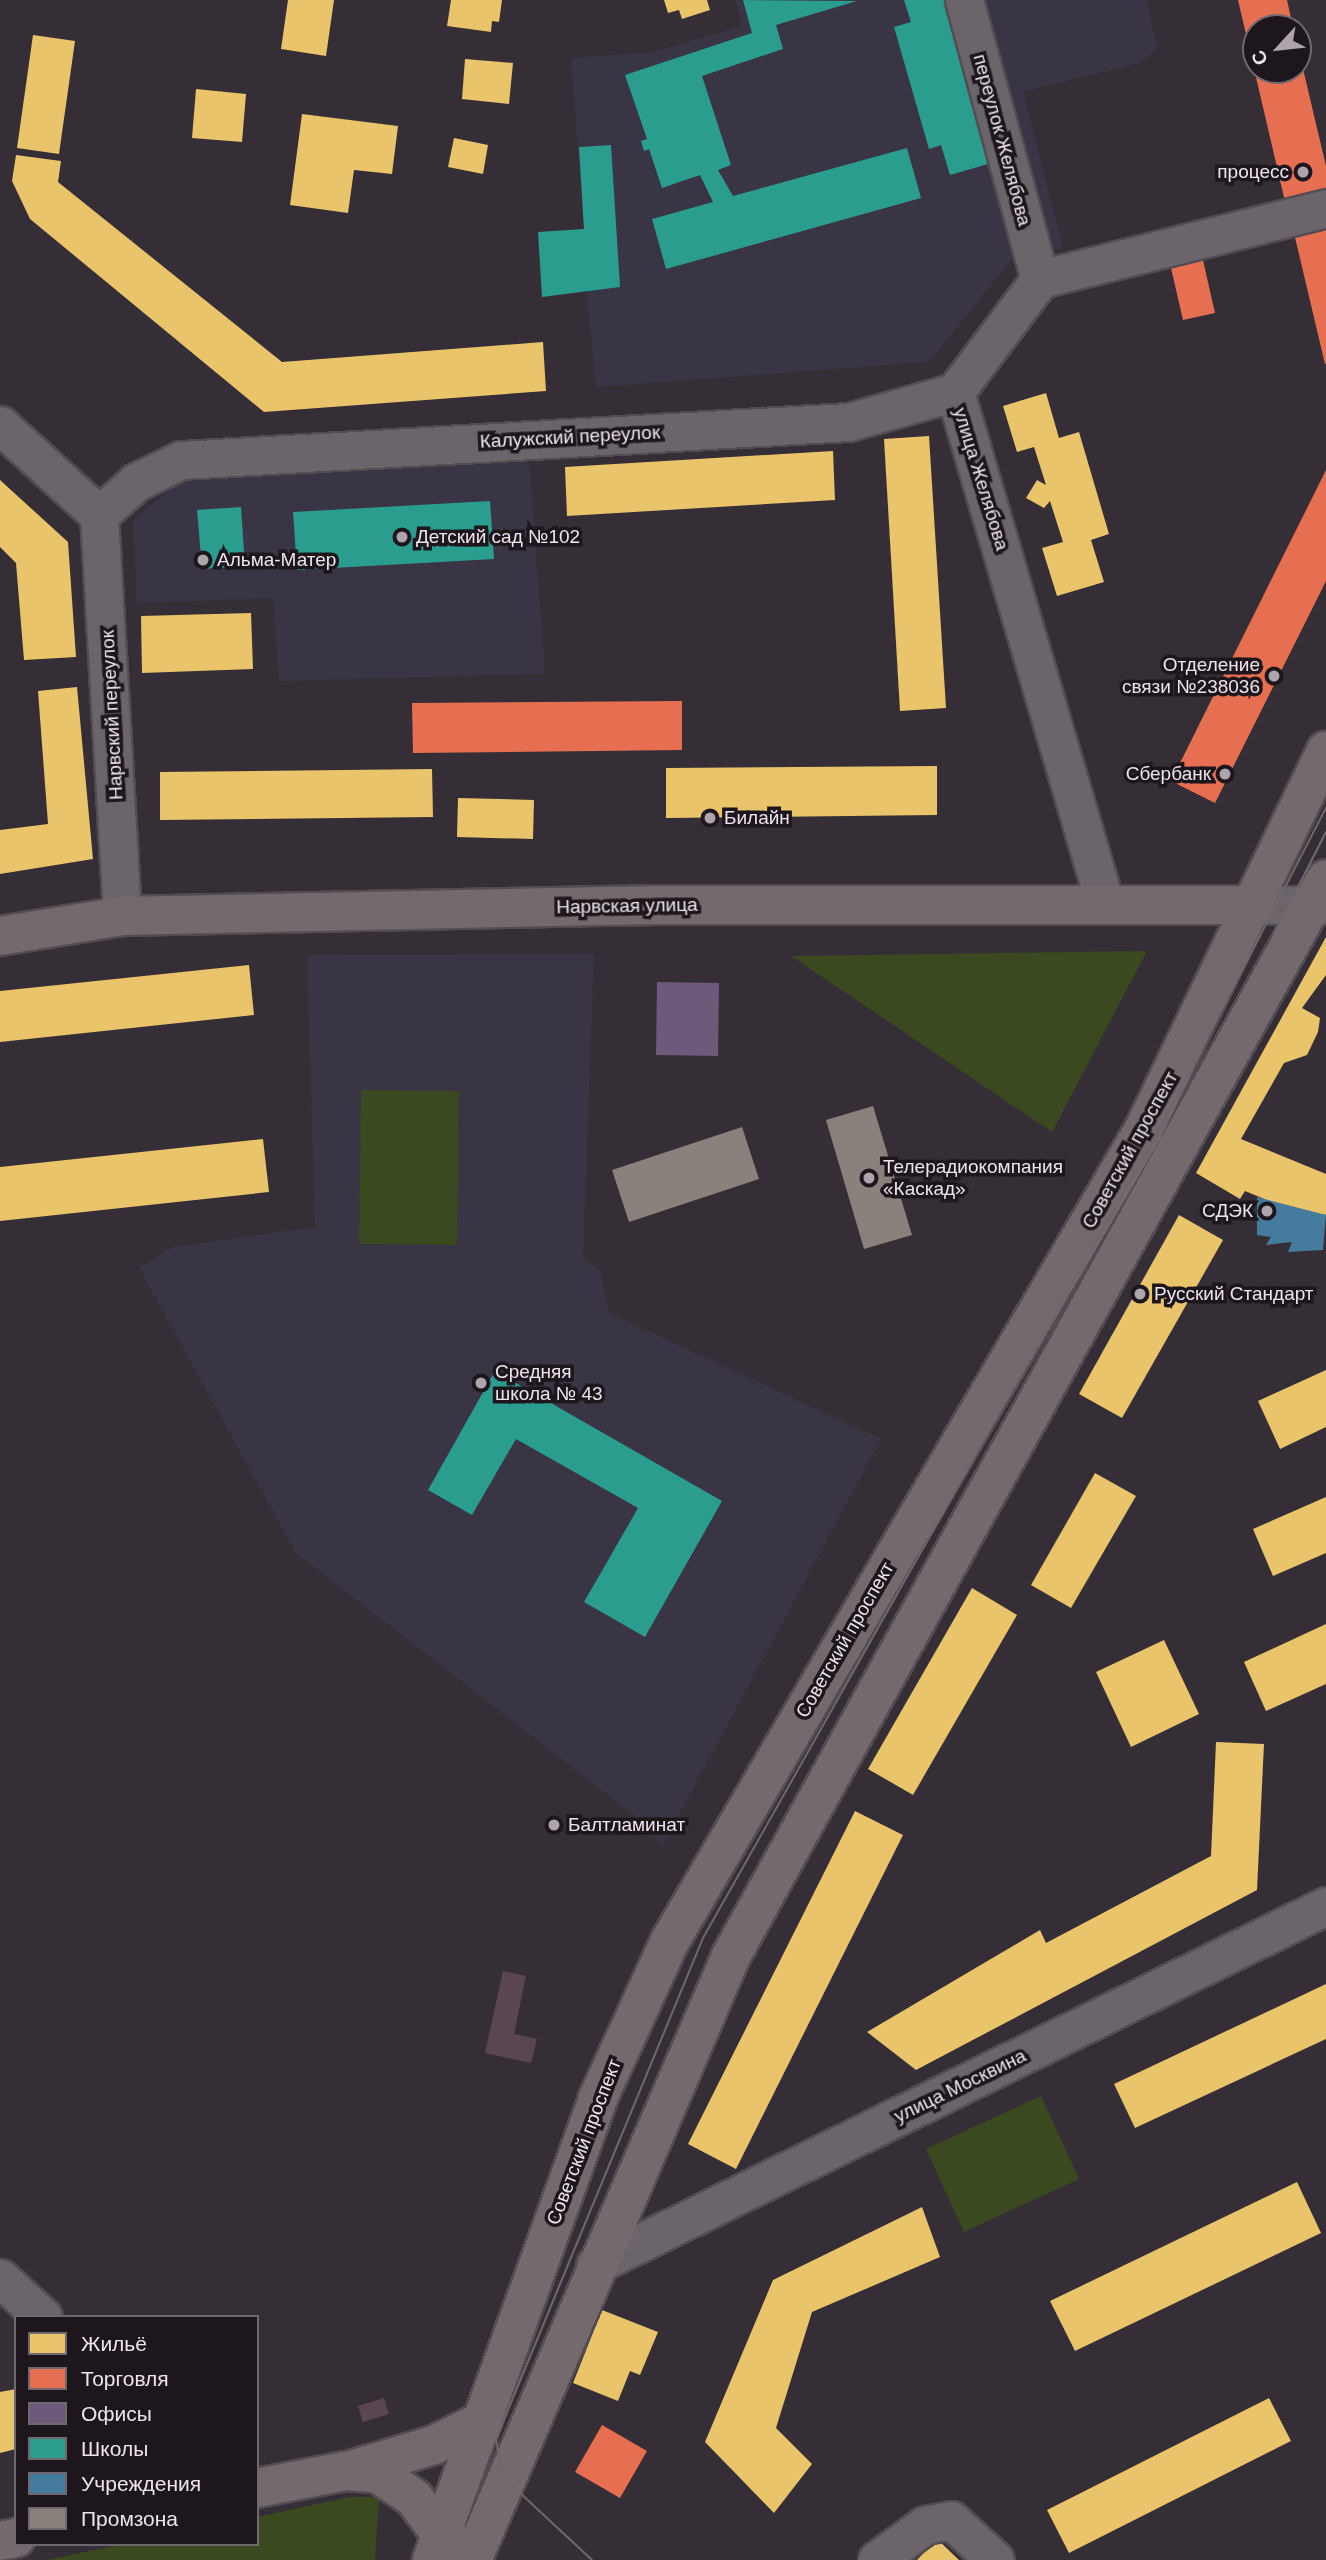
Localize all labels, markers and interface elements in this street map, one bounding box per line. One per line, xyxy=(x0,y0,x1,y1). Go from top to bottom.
north arrow xyxy=(1242,14,1312,84)
text: С xyxy=(1247,47,1272,69)
street label: переулок Желябова xyxy=(968,52,1036,228)
place label: процесс xyxy=(1217,161,1289,183)
marker: процесс xyxy=(1295,164,1311,180)
street label: улица Желябова xyxy=(948,405,1014,553)
street label: Калужский переулок xyxy=(479,421,661,453)
place label: Детский сад №102 xyxy=(416,526,580,548)
marker: Детский сад №102 xyxy=(394,529,410,545)
place label: Альма-Матер xyxy=(217,549,336,571)
marker: Альма-Матер xyxy=(195,552,211,568)
street label: Нарвский переулок xyxy=(96,629,128,801)
place label: Отделение связи №238036 xyxy=(1122,654,1260,698)
marker: Отделение связи №238036 xyxy=(1266,668,1282,684)
place label: Сбербанк xyxy=(1126,763,1211,785)
marker: Сбербанк xyxy=(1217,766,1233,782)
place label: Билайн xyxy=(724,807,790,829)
marker: Билайн xyxy=(702,810,718,826)
street label: Нарвская улица xyxy=(556,893,698,919)
street label: Советский проспект xyxy=(1077,1068,1183,1232)
place label: Телерадиокомпания «Каскад» xyxy=(883,1156,1063,1200)
marker: Телерадиокомпания «Каскад» xyxy=(861,1170,877,1186)
place label: СДЭК xyxy=(1202,1200,1253,1222)
marker: СДЭК xyxy=(1259,1203,1275,1219)
place label: Русский Стандарт xyxy=(1154,1283,1314,1305)
marker: Русский Стандарт xyxy=(1132,1286,1148,1302)
place label: Средняя школа № 43 xyxy=(495,1361,603,1405)
marker: Средняя школа № 43 xyxy=(473,1375,489,1391)
street label: Советский проспект xyxy=(791,1558,899,1722)
place label: Балтламинат xyxy=(568,1814,685,1836)
marker: Балтламинат xyxy=(546,1817,562,1833)
street label: улица Москвина xyxy=(890,2044,1030,2128)
street label: Советский проспект xyxy=(542,2056,626,2228)
legend xyxy=(14,2315,259,2546)
text: Жильё xyxy=(81,2332,147,2355)
text: Торговля xyxy=(81,2367,169,2390)
text: Офисы xyxy=(81,2402,152,2425)
text: Школы xyxy=(81,2437,148,2460)
text: Учреждения xyxy=(81,2472,201,2495)
text: Промзона xyxy=(81,2507,178,2530)

